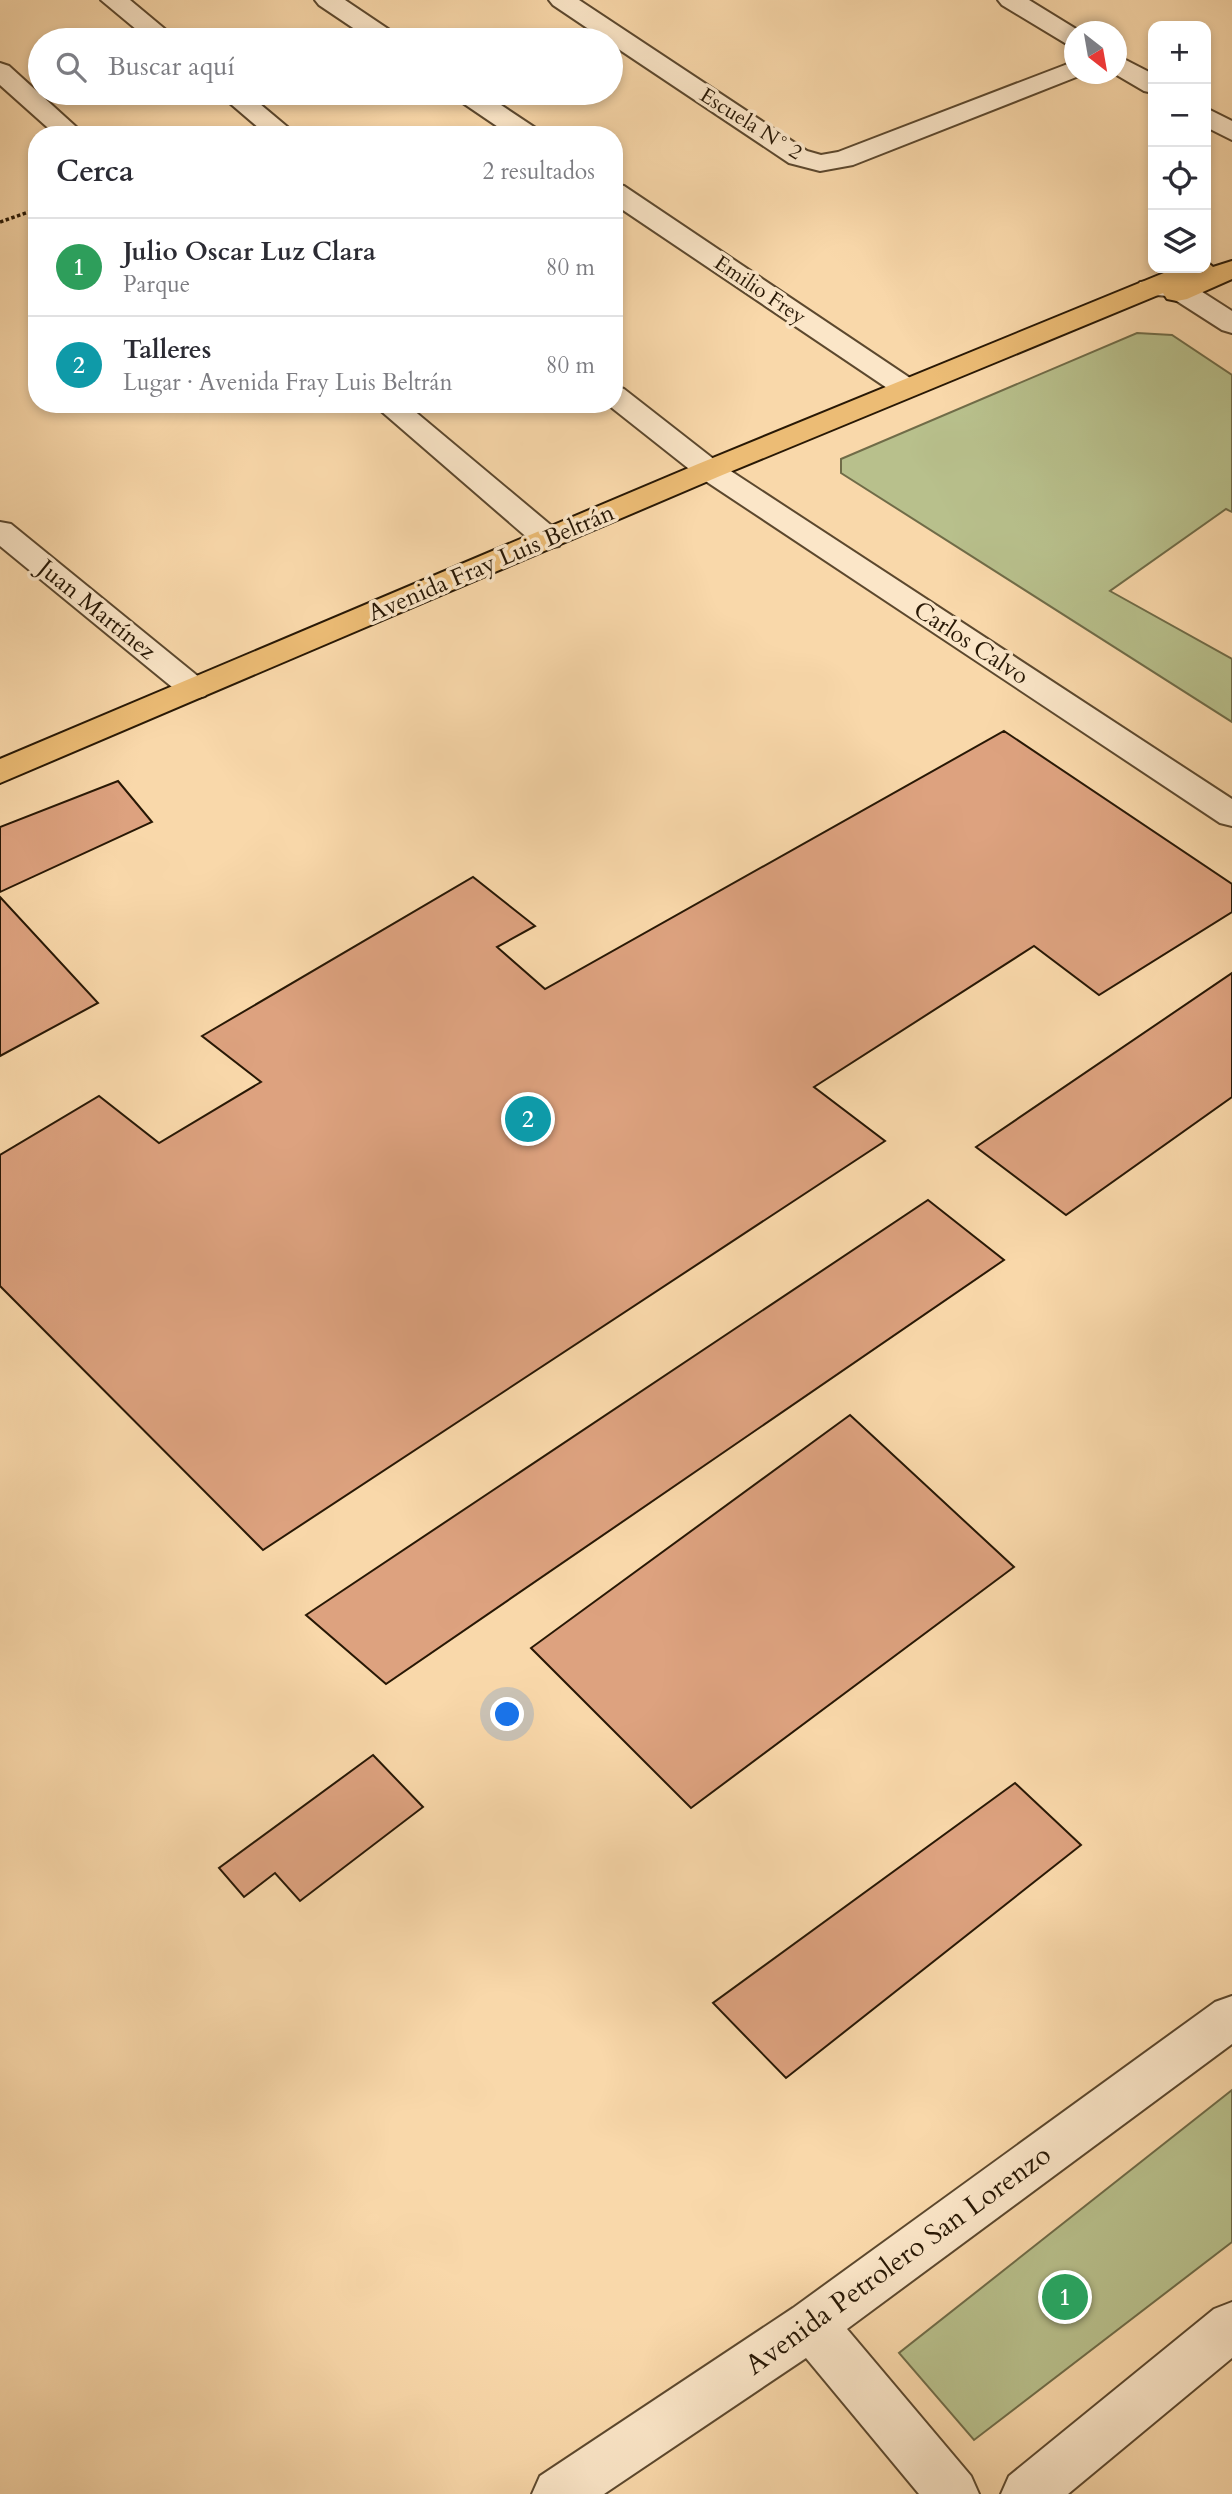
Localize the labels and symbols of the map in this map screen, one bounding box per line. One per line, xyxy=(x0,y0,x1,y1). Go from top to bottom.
north arrow xyxy=(1064,21,1127,84)
street label: Escuela N° 2 xyxy=(694,81,808,167)
street label: Emilio Frey xyxy=(708,249,812,331)
street label: Avenida Fray Luis Beltrán xyxy=(363,496,620,630)
street label: Juan Martínez xyxy=(29,550,163,668)
street label: Carlos Calvo xyxy=(907,593,1035,693)
pin: 2 xyxy=(505,1093,551,1145)
your location xyxy=(490,1697,524,1731)
street label: Avenida Petrolero San Lorenzo xyxy=(737,2136,1059,2384)
pin: 1 xyxy=(1042,2271,1088,2323)

